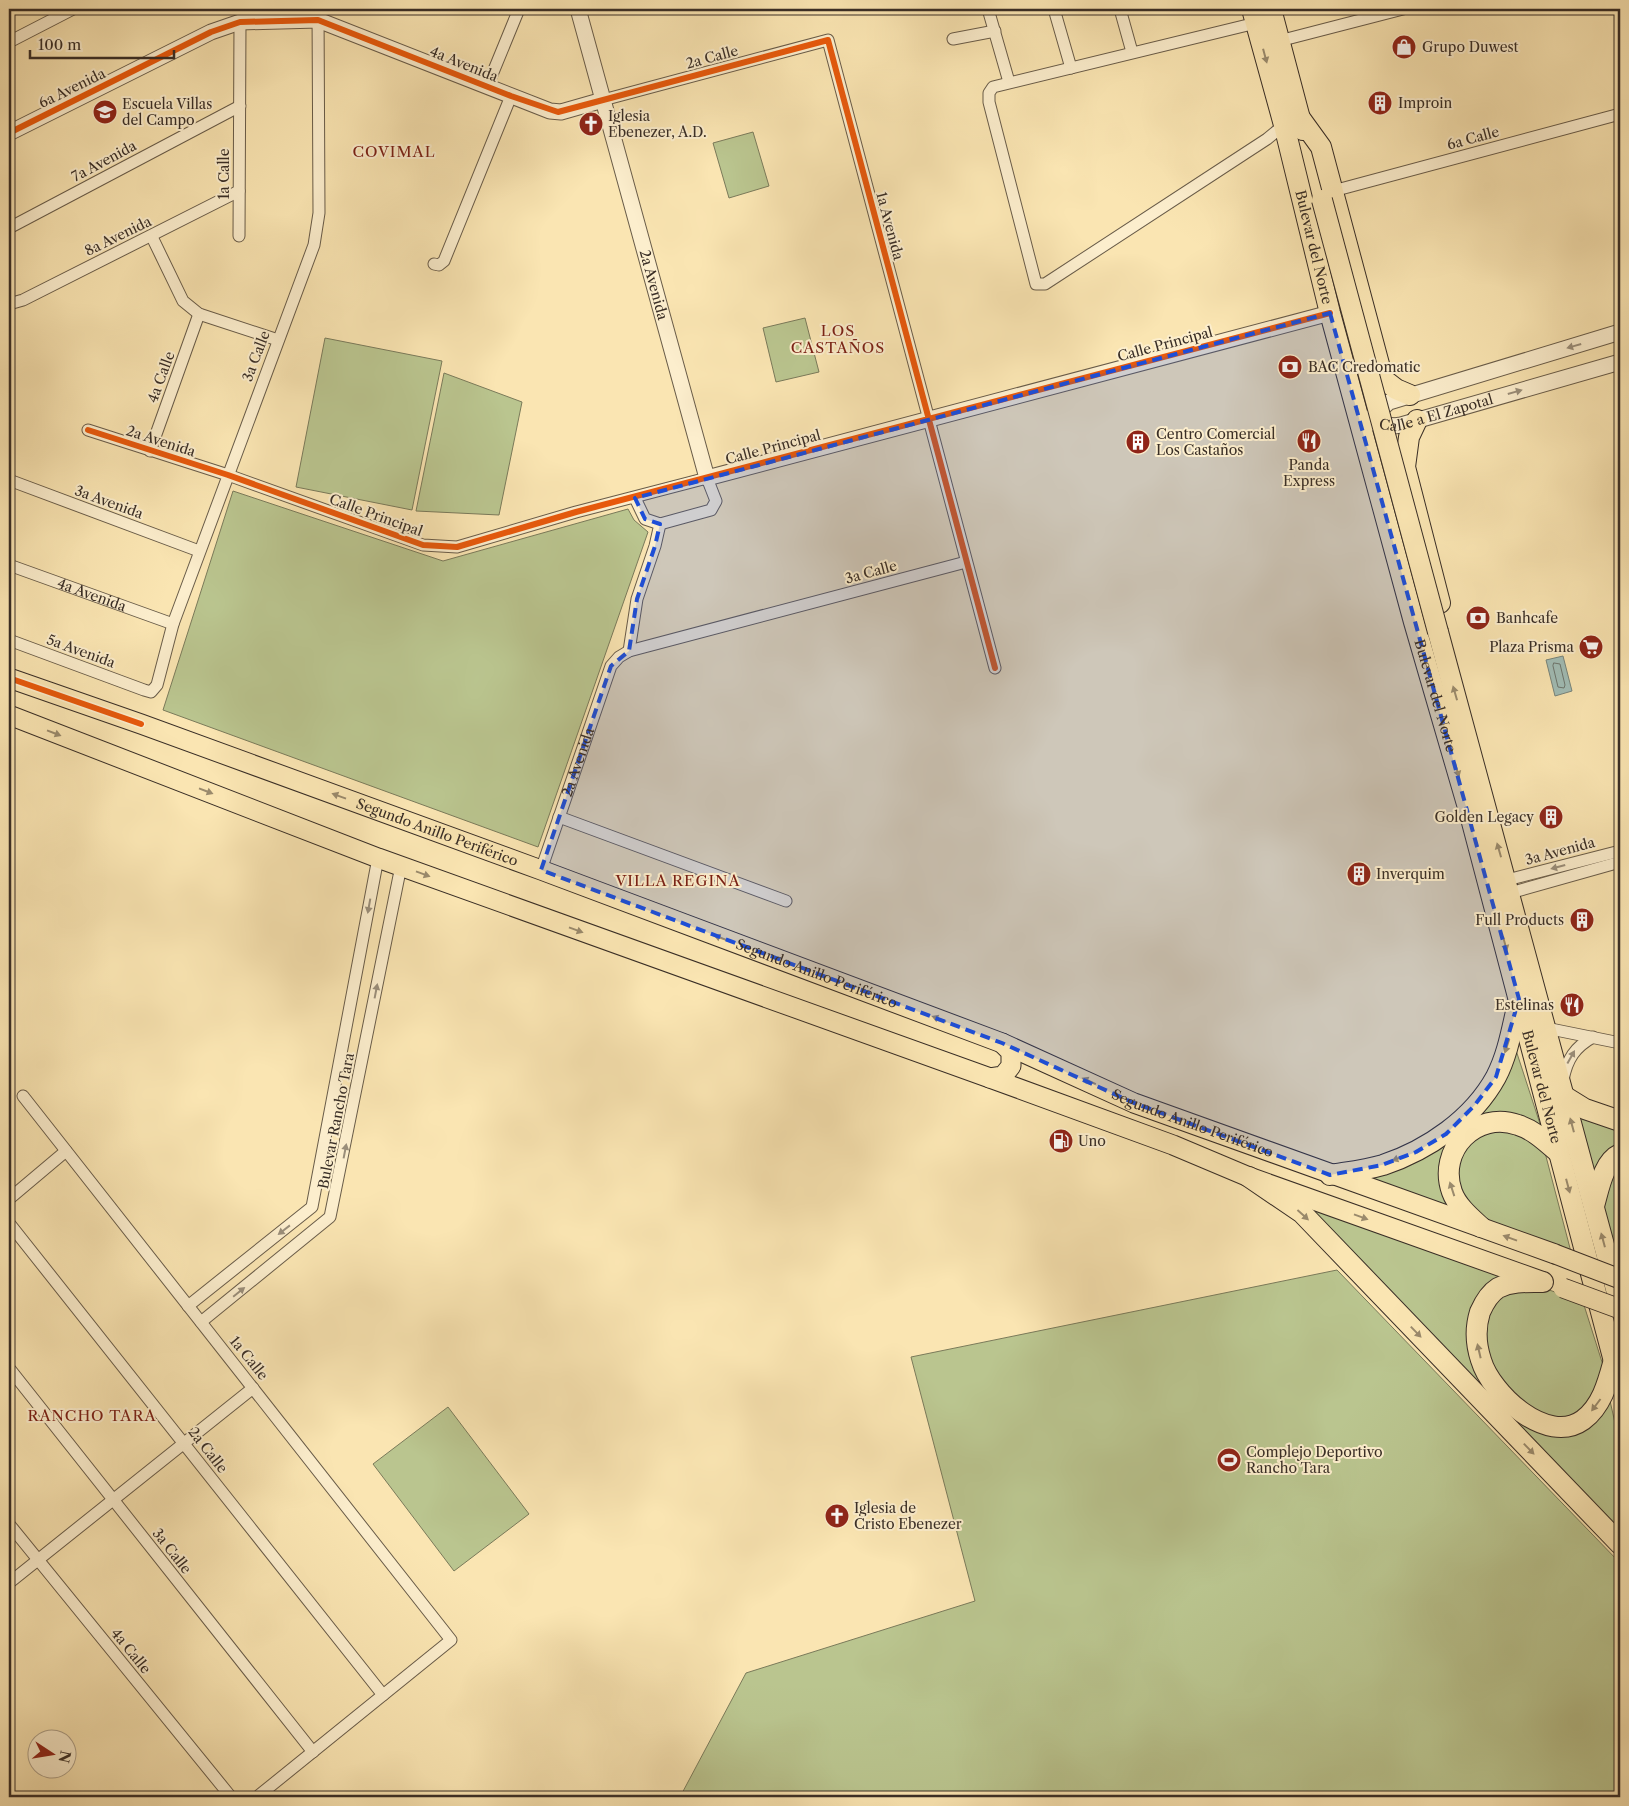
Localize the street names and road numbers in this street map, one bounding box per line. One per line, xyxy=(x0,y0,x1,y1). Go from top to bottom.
street label: 2a Calle xyxy=(684,41,740,73)
street label: 4a Avenida xyxy=(427,42,501,86)
street label: 6a Avenida xyxy=(36,64,109,112)
street label: 6a Calle xyxy=(1445,122,1501,154)
street label: 7a Avenida xyxy=(69,136,140,186)
street label: 1a Calle xyxy=(215,148,233,200)
street label: Bulevar del Norte xyxy=(1291,188,1337,306)
street label: 1a Avenida xyxy=(872,190,908,263)
street label: 8a Avenida xyxy=(82,212,155,260)
street label: 2a Avenida xyxy=(636,248,672,322)
street label: Calle Principal xyxy=(1115,323,1215,365)
street label: 3a Calle xyxy=(238,328,274,384)
street label: 4a Calle xyxy=(143,349,179,405)
street label: Calle a El Zapotal xyxy=(1378,390,1495,435)
street label: 2a Avenida xyxy=(124,421,199,461)
street label: Calle Principal xyxy=(723,426,823,468)
street label: 3a Avenida xyxy=(72,481,146,523)
street label: Calle Principal xyxy=(327,490,425,540)
street label: 3a Calle xyxy=(843,556,899,588)
street label: 4a Avenida xyxy=(55,574,129,616)
street label: 5a Avenida xyxy=(44,630,118,672)
street label: Bulevar del Norte xyxy=(1411,637,1461,755)
street label: 2a Avenida xyxy=(558,725,598,799)
street label: Segundo Anillo Periférico xyxy=(354,794,521,870)
street label: 3a Avenida xyxy=(1523,833,1597,869)
street label: Segundo Anillo Periférico xyxy=(733,935,900,1012)
street label: Bulevar del Norte xyxy=(1518,1028,1565,1146)
street label: Bulevar Rancho Tara xyxy=(314,1051,358,1191)
street label: Segundo Anillo Periférico xyxy=(1109,1085,1276,1161)
street label: 1a Calle xyxy=(226,1332,272,1384)
street label: 2a Calle xyxy=(184,1423,232,1477)
street label: 3a Calle xyxy=(149,1525,195,1578)
street label: 4a Calle xyxy=(107,1625,155,1678)

